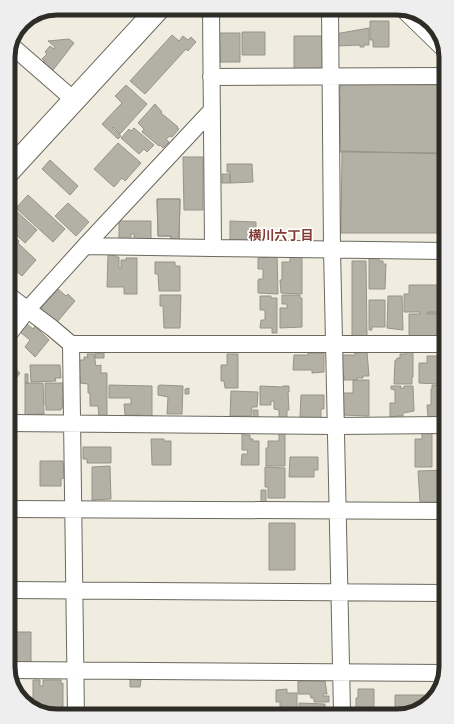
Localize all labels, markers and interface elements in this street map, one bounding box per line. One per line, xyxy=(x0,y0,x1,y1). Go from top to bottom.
district label: 横川六丁目 xyxy=(248,228,314,243)

